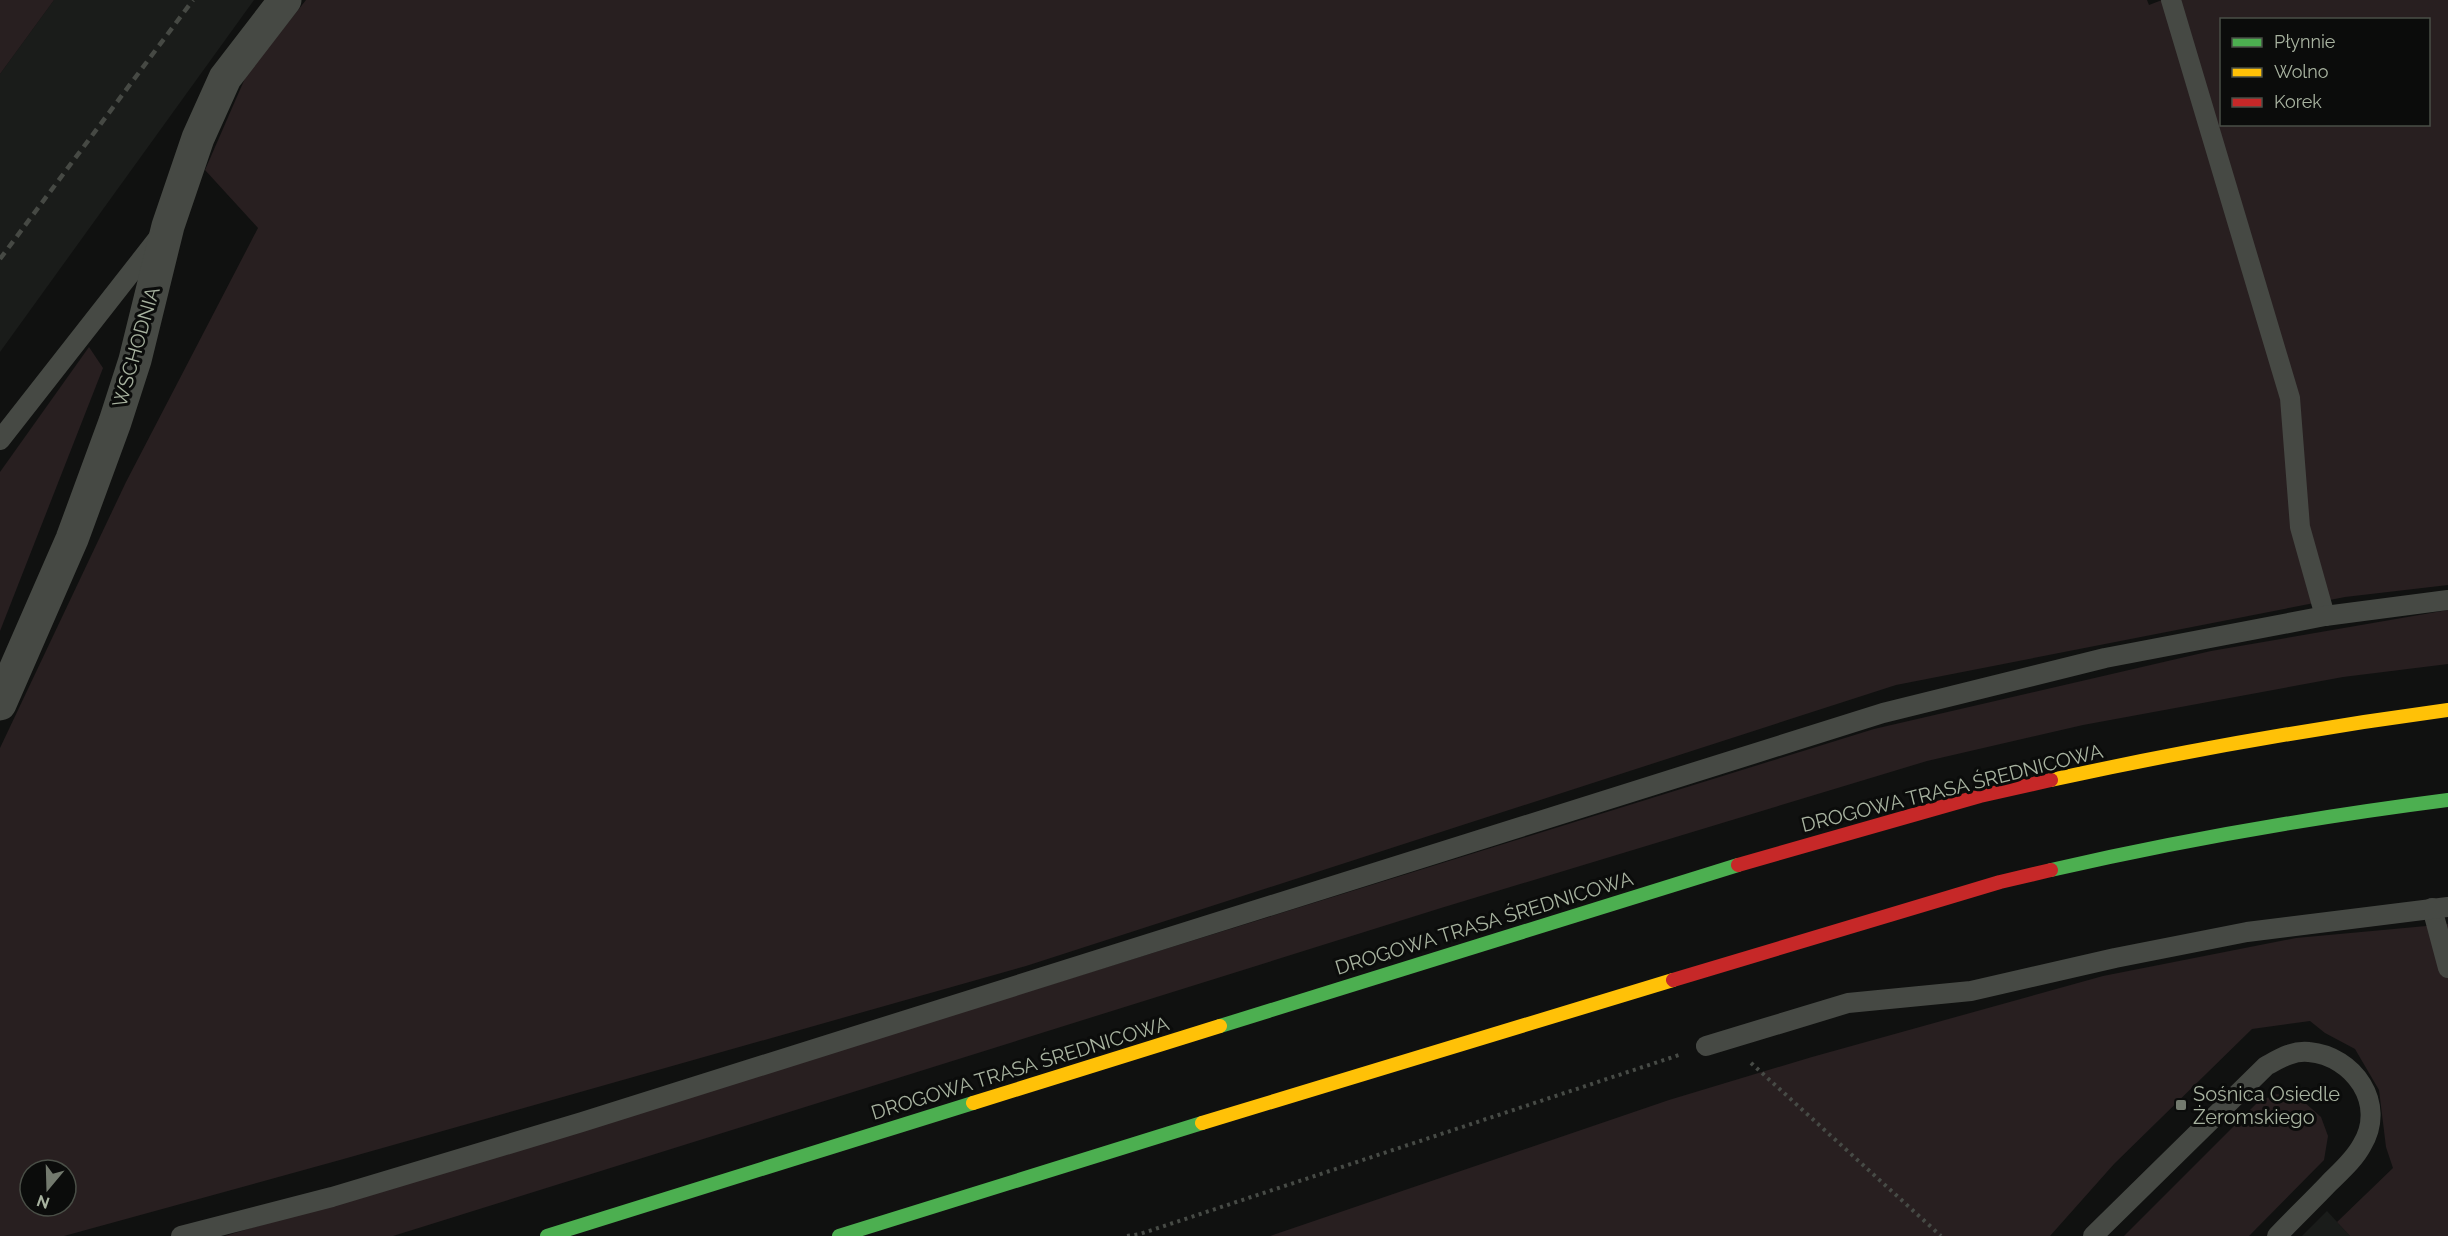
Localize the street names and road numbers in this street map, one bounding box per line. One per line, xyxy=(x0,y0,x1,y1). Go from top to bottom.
street label: WSCHODNIA xyxy=(107,283,165,410)
street label: DROGOWA TRASA ŚREDNICOWA xyxy=(1798,738,2106,837)
street label: DROGOWA TRASA ŚREDNICOWA xyxy=(1332,865,1636,980)
street label: DROGOWA TRASA ŚREDNICOWA xyxy=(868,1010,1172,1125)

